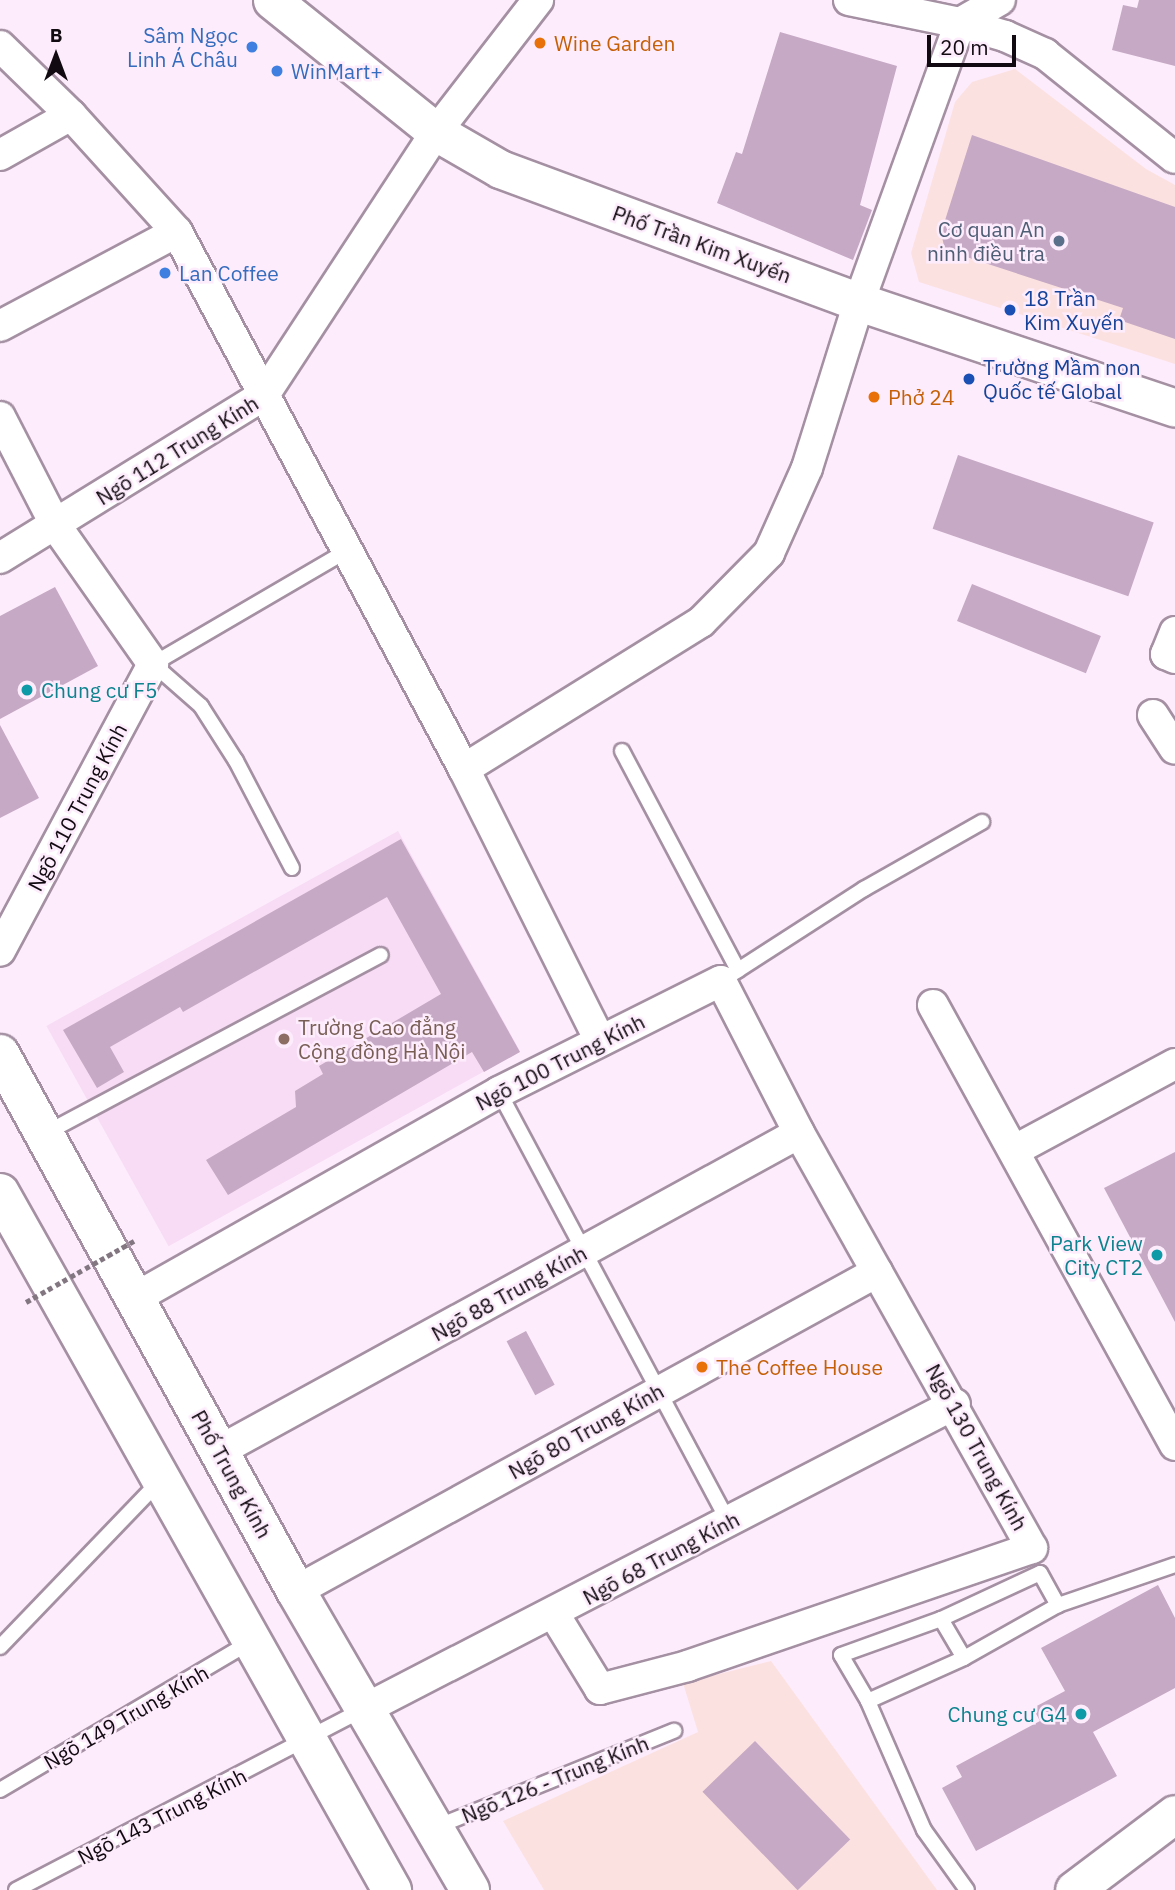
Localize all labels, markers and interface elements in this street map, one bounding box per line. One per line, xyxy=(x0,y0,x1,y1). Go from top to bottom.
north arrow xyxy=(21,21,91,91)
scale bar xyxy=(930,21,1019,65)
place label: Sâm Ngọc Linh Á Châu xyxy=(127,22,238,72)
text: B xyxy=(50,23,62,47)
place label: Wine Garden xyxy=(554,30,675,56)
text: 20 m xyxy=(940,33,989,61)
marker: Wine Garden xyxy=(532,35,548,51)
marker: Sâm Ngọc Linh Á Châu xyxy=(244,39,260,55)
place label: WinMart+ xyxy=(291,58,383,84)
marker: WinMart+ xyxy=(269,63,285,79)
street label: Phố Trần Kim Xuyến xyxy=(609,200,795,288)
place label: Cơ quan An ninh điều tra xyxy=(927,216,1045,266)
marker: Cơ quan An ninh điều tra xyxy=(1051,233,1067,249)
place label: Lan Coffee xyxy=(179,260,279,286)
marker: Lan Coffee xyxy=(157,265,173,281)
place label: 18 Trần Kim Xuyến xyxy=(1024,285,1124,335)
marker: 18 Trần Kim Xuyến xyxy=(1002,302,1018,318)
place label: Trường Mầm non Quốc tế Global xyxy=(983,354,1141,404)
marker: Trường Mầm non Quốc tế Global xyxy=(961,371,977,387)
place label: Phở 24 xyxy=(888,384,955,410)
marker: Phở 24 xyxy=(866,389,882,405)
street label: Ngõ 112 Trung Kính xyxy=(91,390,263,510)
place label: Chung cư F5 xyxy=(41,677,158,703)
marker: Chung cư F5 xyxy=(19,682,35,698)
street label: Ngõ 110 Trung Kính xyxy=(22,719,132,895)
street label: Ngõ 100 Trung Kính xyxy=(471,1008,649,1116)
place label: Trường Cao đẳng Cộng đồng Hà Nội xyxy=(298,1014,466,1064)
marker: Trường Cao đẳng Cộng đồng Hà Nội xyxy=(276,1031,292,1047)
place label: Park View City CT2 xyxy=(1050,1230,1143,1280)
street label: Ngõ 88 Trung Kính xyxy=(427,1240,591,1346)
marker: Park View City CT2 xyxy=(1149,1247,1165,1263)
place label: The Coffee House xyxy=(716,1354,883,1380)
marker: The Coffee House xyxy=(694,1359,710,1375)
street label: Ngõ 130 Trung Kính xyxy=(921,1359,1033,1535)
street label: Ngõ 80 Trung Kính xyxy=(504,1378,668,1484)
street label: Phố Trung Kính xyxy=(186,1406,278,1542)
street label: Ngõ 68 Trung Kính xyxy=(578,1506,744,1610)
street label: Ngõ 149 Trung Kính xyxy=(39,1659,213,1775)
place label: Chung cư G4 xyxy=(947,1701,1067,1727)
marker: Chung cư G4 xyxy=(1073,1706,1089,1722)
street label: Ngõ 126 - Trung Kính xyxy=(458,1730,652,1828)
street label: Ngõ 143 Trung Kính xyxy=(73,1762,251,1870)

